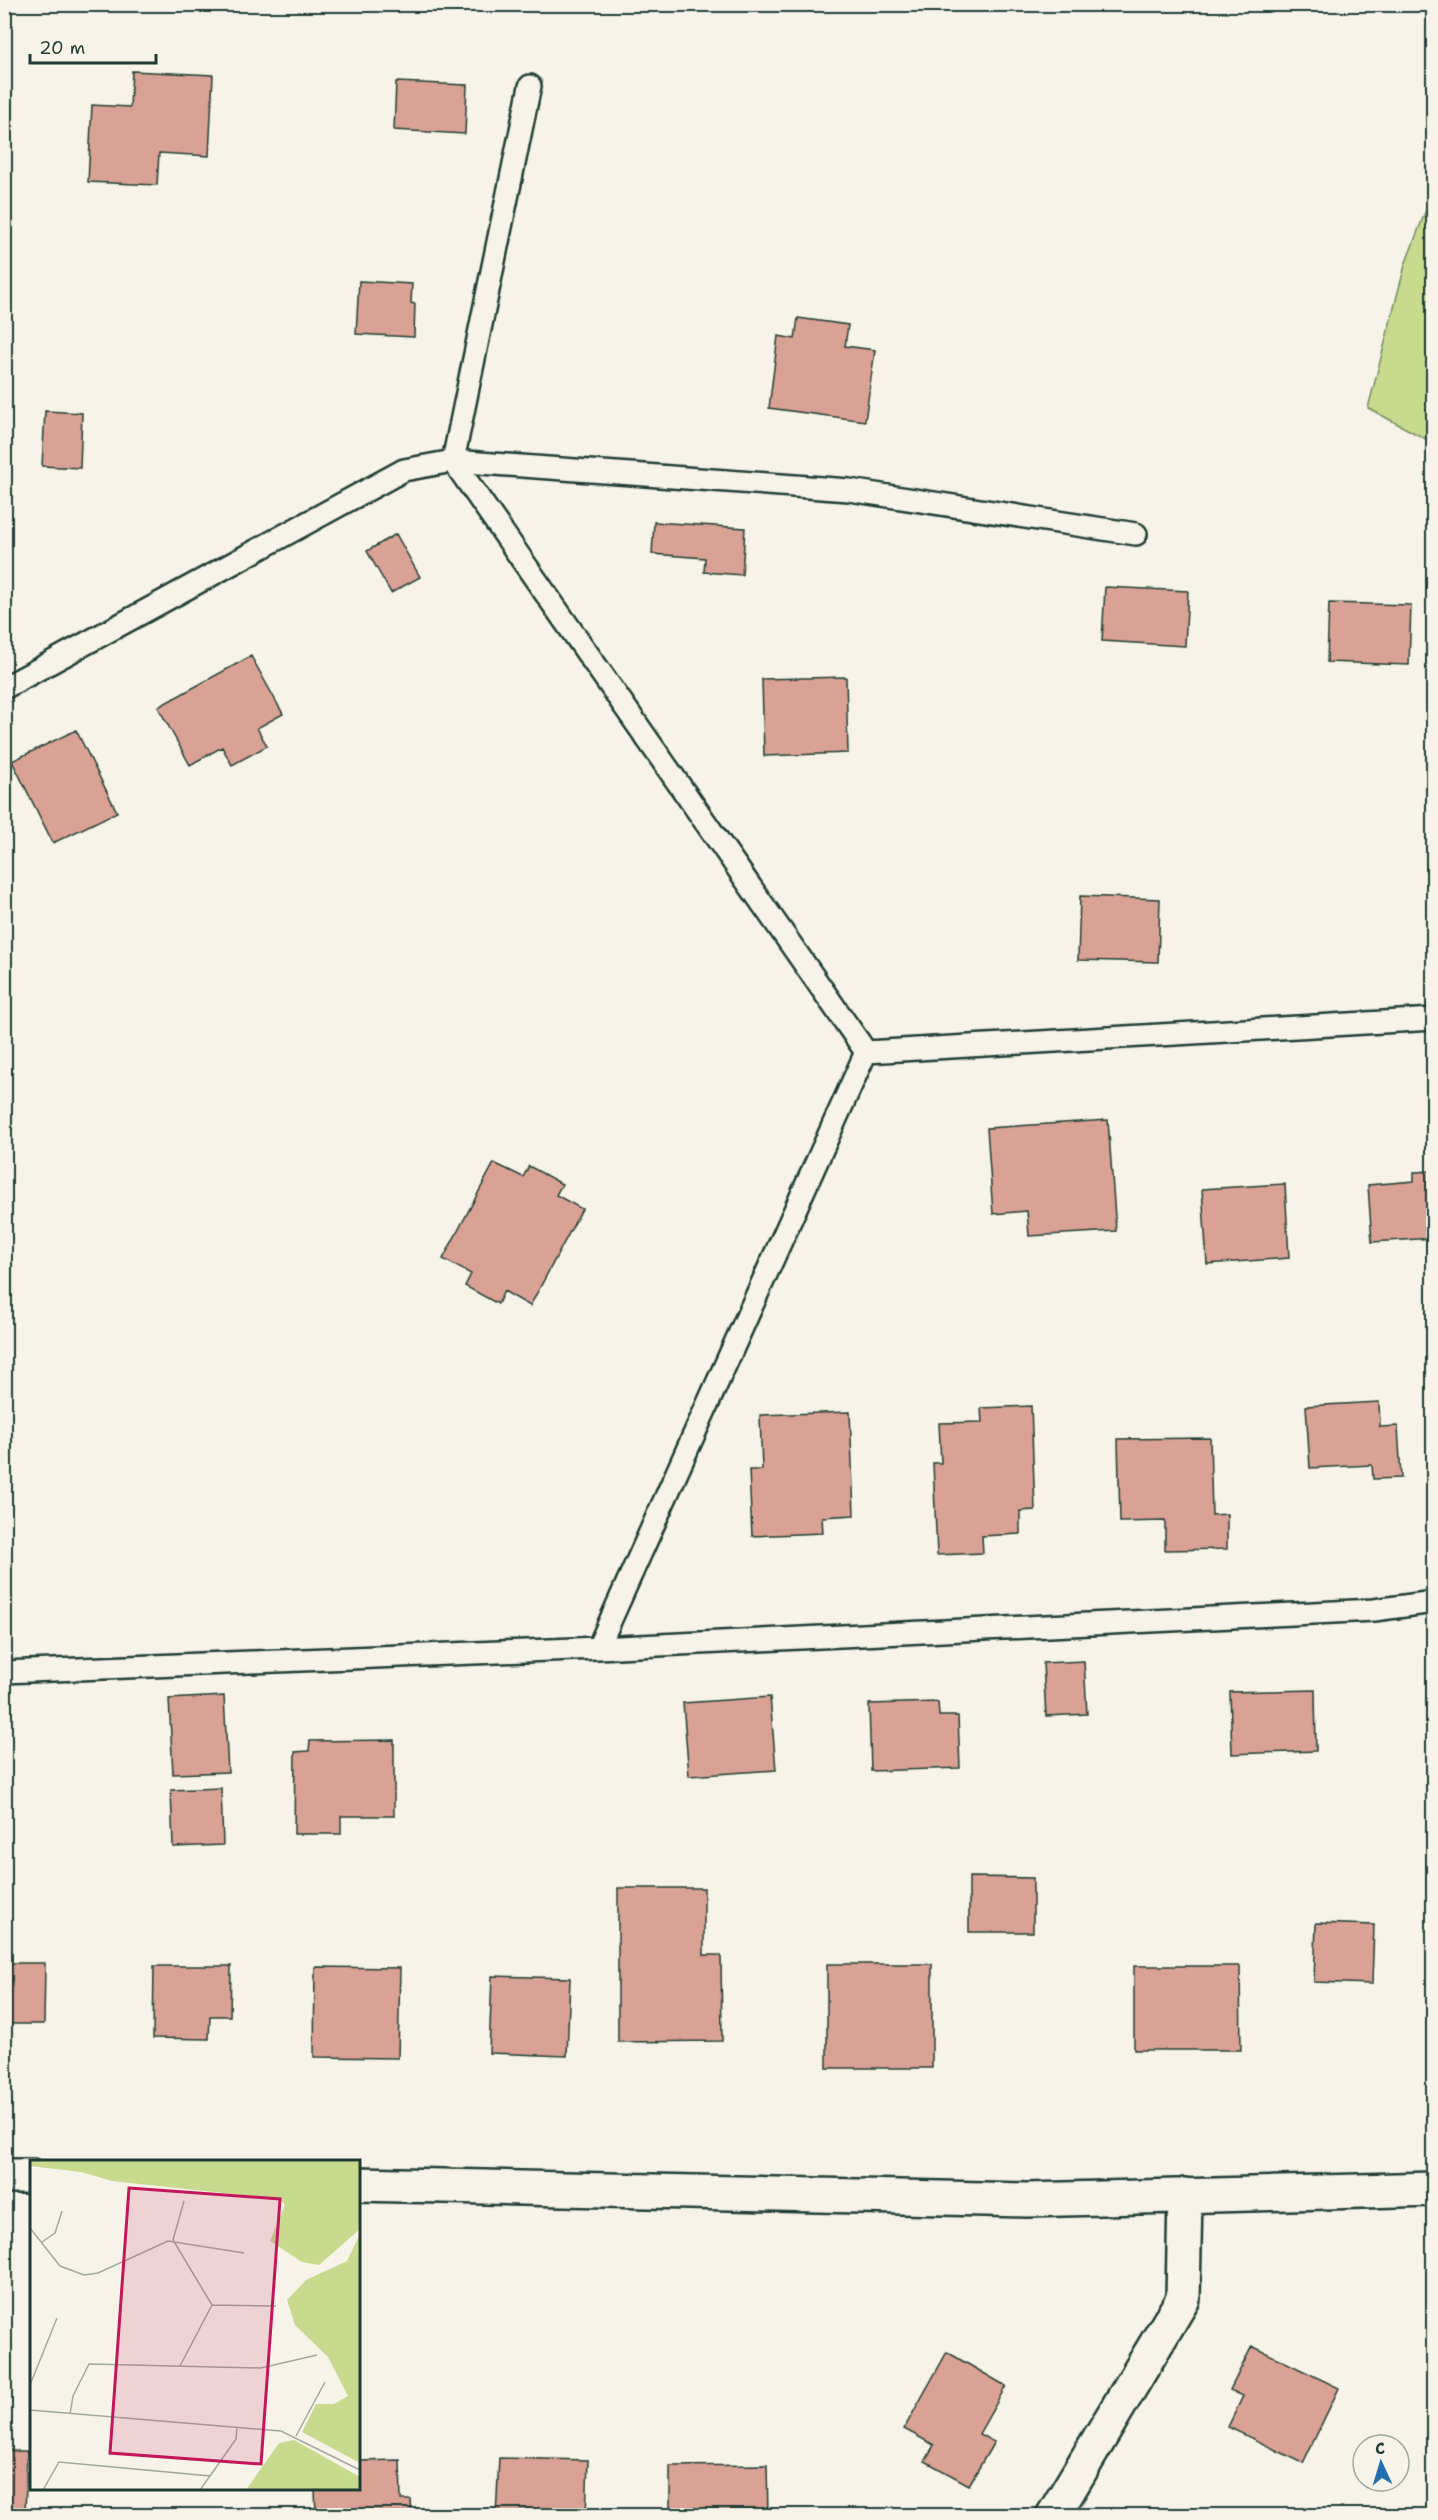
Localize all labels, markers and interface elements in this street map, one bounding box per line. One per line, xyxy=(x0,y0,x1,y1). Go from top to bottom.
scale bar xyxy=(30,27,156,65)
text: 20 m xyxy=(39,36,85,60)
inset map xyxy=(30,2160,360,2490)
north arrow xyxy=(1351,2433,1411,2493)
text: С xyxy=(1374,2438,1386,2459)

